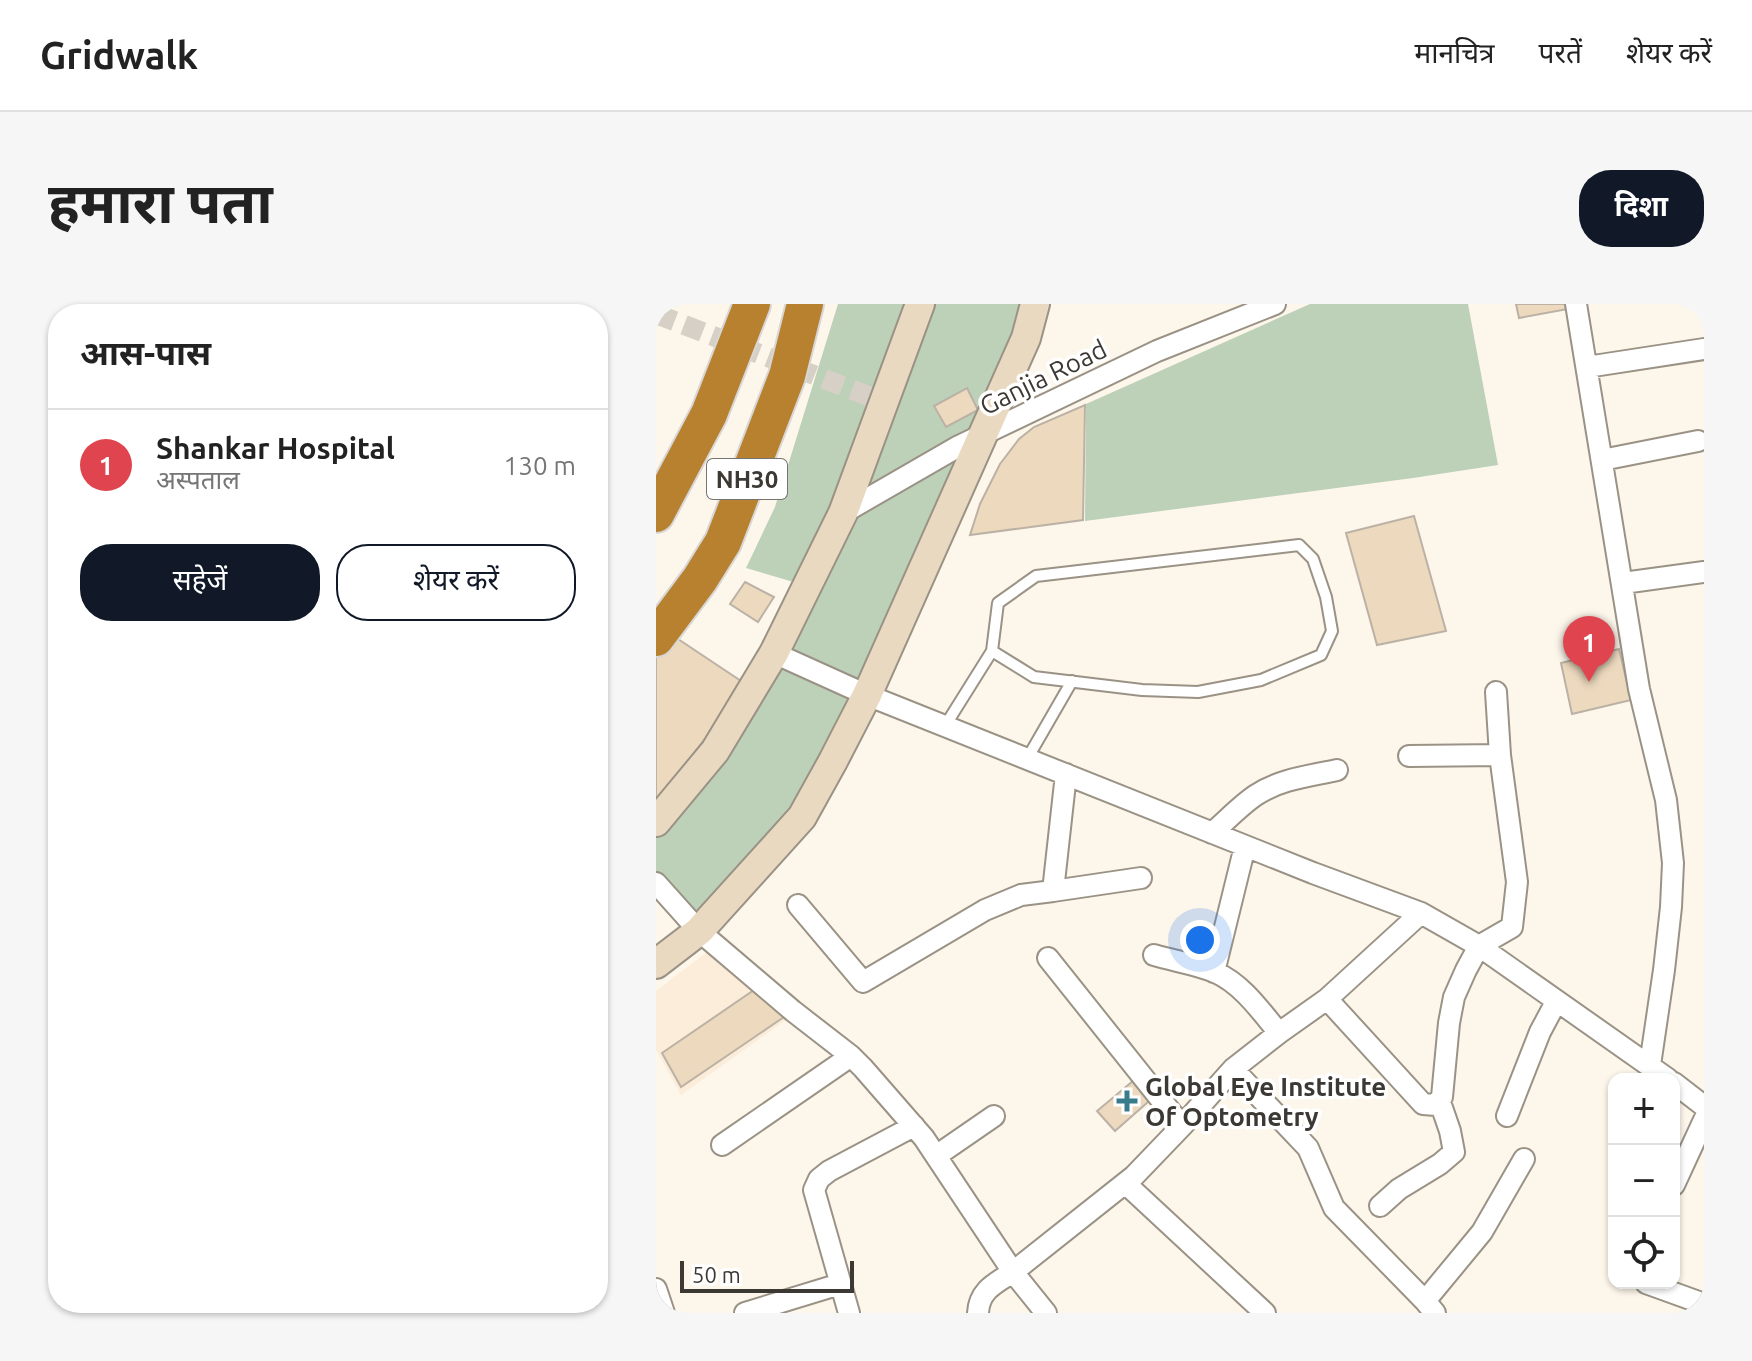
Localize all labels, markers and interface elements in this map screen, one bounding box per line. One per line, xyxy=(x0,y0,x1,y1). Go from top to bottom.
text: Gridwalk xyxy=(40,34,198,76)
text: मानचित्र xyxy=(1415,37,1495,68)
text: परतें xyxy=(1539,37,1582,68)
text: शेयर करें xyxy=(1626,37,1712,68)
button: दिशा xyxy=(1579,170,1704,247)
text: हमारा पता xyxy=(48,171,273,234)
text: आस-पास xyxy=(80,333,211,371)
street label: Ganjia Road xyxy=(975,334,1111,420)
text: Shankar Hospital xyxy=(156,431,395,465)
text: 1 xyxy=(99,451,113,480)
text: 130 m xyxy=(504,451,576,480)
road number: NH30 xyxy=(707,459,787,499)
text: अस्पताल xyxy=(156,465,240,494)
button: सहेजें xyxy=(80,544,320,621)
button: शेयर करें xyxy=(336,544,576,621)
pin: 1 xyxy=(1563,616,1615,682)
your location xyxy=(1180,920,1220,960)
place label: Global Eye Institute Of Optometry xyxy=(1145,1072,1386,1131)
map controls xyxy=(1608,1073,1680,1289)
button: + xyxy=(1608,1073,1680,1145)
marker: Global Eye Institute Of Optometry xyxy=(1116,1090,1138,1112)
button: − xyxy=(1608,1145,1680,1217)
button: locate xyxy=(1608,1217,1680,1289)
scale bar xyxy=(680,1257,854,1293)
text: 50 m xyxy=(692,1262,741,1287)

